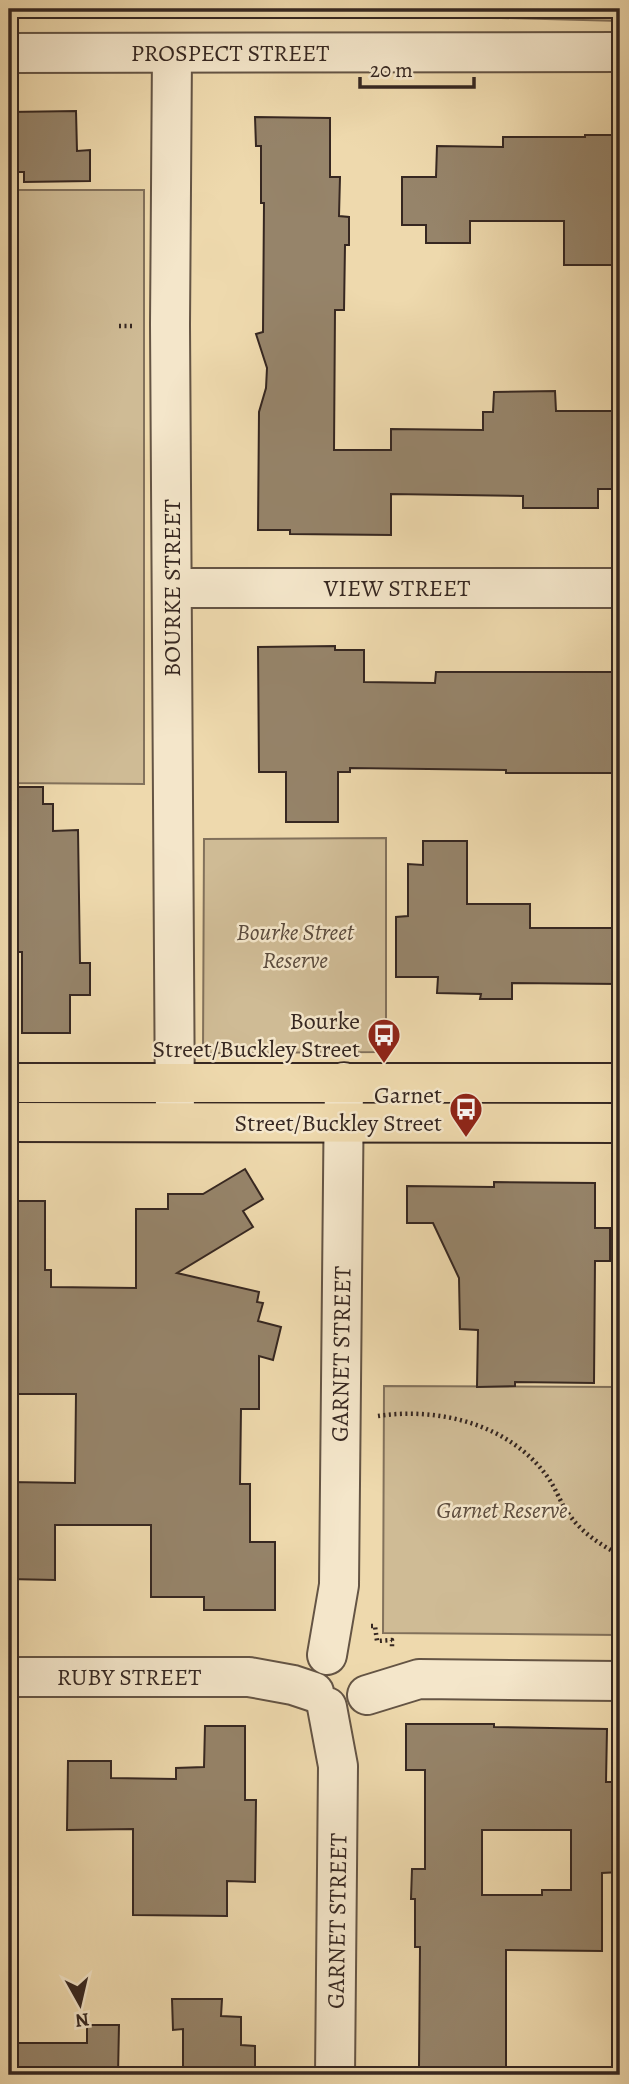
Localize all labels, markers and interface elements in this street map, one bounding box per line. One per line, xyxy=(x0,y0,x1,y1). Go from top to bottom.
street label: PROSPECT STREET xyxy=(131,37,329,69)
scale bar xyxy=(360,46,473,90)
text: 20 m xyxy=(370,56,413,84)
street label: BOURKE STREET xyxy=(156,499,188,677)
street label: VIEW STREET xyxy=(323,572,470,604)
park label: Bourke Street Reserve xyxy=(236,916,355,976)
place label: Bourke Street/Buckley Street xyxy=(153,1005,360,1065)
bus stop icon: Bourke Street/Buckley Street xyxy=(365,1016,403,1065)
place label: Garnet Street/Buckley Street xyxy=(235,1079,442,1139)
bus stop icon: Garnet Street/Buckley Street xyxy=(447,1090,485,1139)
street label: GARNET STREET xyxy=(323,1266,359,1442)
park label: Garnet Reserve xyxy=(436,1494,568,1526)
street label: RUBY STREET xyxy=(57,1661,201,1693)
street label: GARNET STREET xyxy=(319,1833,355,2009)
north arrow xyxy=(46,1968,116,2038)
text: N xyxy=(73,2006,91,2034)

